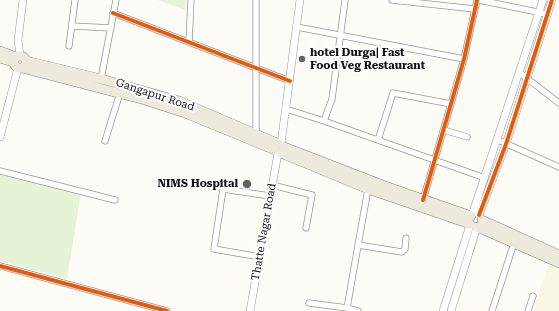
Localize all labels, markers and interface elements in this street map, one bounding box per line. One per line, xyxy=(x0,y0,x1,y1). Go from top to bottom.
place label: hotel Durga| Fast Food Veg Restaurant xyxy=(310,46,425,72)
marker: hotel Durga| Fast Food Veg Restaurant xyxy=(297,54,307,64)
street label: Gangapur Road xyxy=(114,76,196,114)
place label: NIMS Hospital xyxy=(158,177,238,191)
marker: NIMS Hospital xyxy=(241,178,253,190)
street label: Thatte Nagar Road xyxy=(249,182,279,282)

